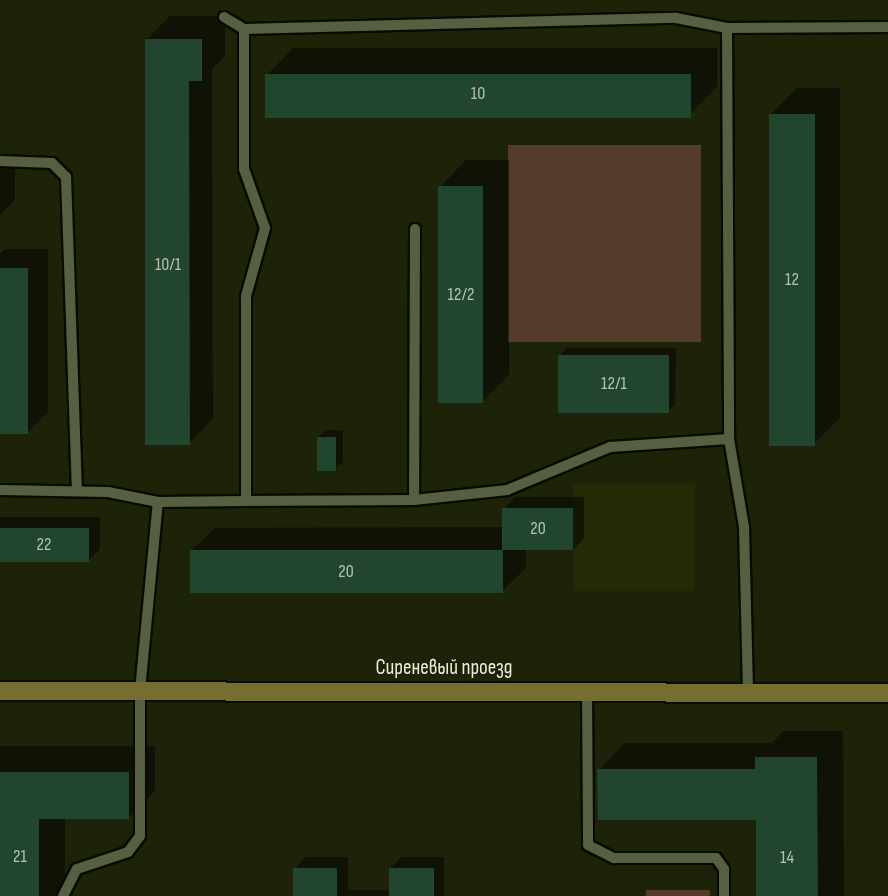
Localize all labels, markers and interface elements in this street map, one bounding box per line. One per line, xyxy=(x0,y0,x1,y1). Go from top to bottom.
house number: 10 xyxy=(471,83,485,105)
house number: 10/1 xyxy=(155,254,181,276)
house number: 12 xyxy=(785,269,799,291)
house number: 12/2 xyxy=(448,284,474,306)
house number: 12/1 xyxy=(601,373,627,395)
house number: 20 xyxy=(530,518,546,540)
house number: 22 xyxy=(37,534,51,556)
house number: 20 xyxy=(338,561,354,583)
street label: Сиреневый проезд xyxy=(375,655,513,681)
house number: 21 xyxy=(13,846,27,868)
house number: 14 xyxy=(780,847,794,869)

